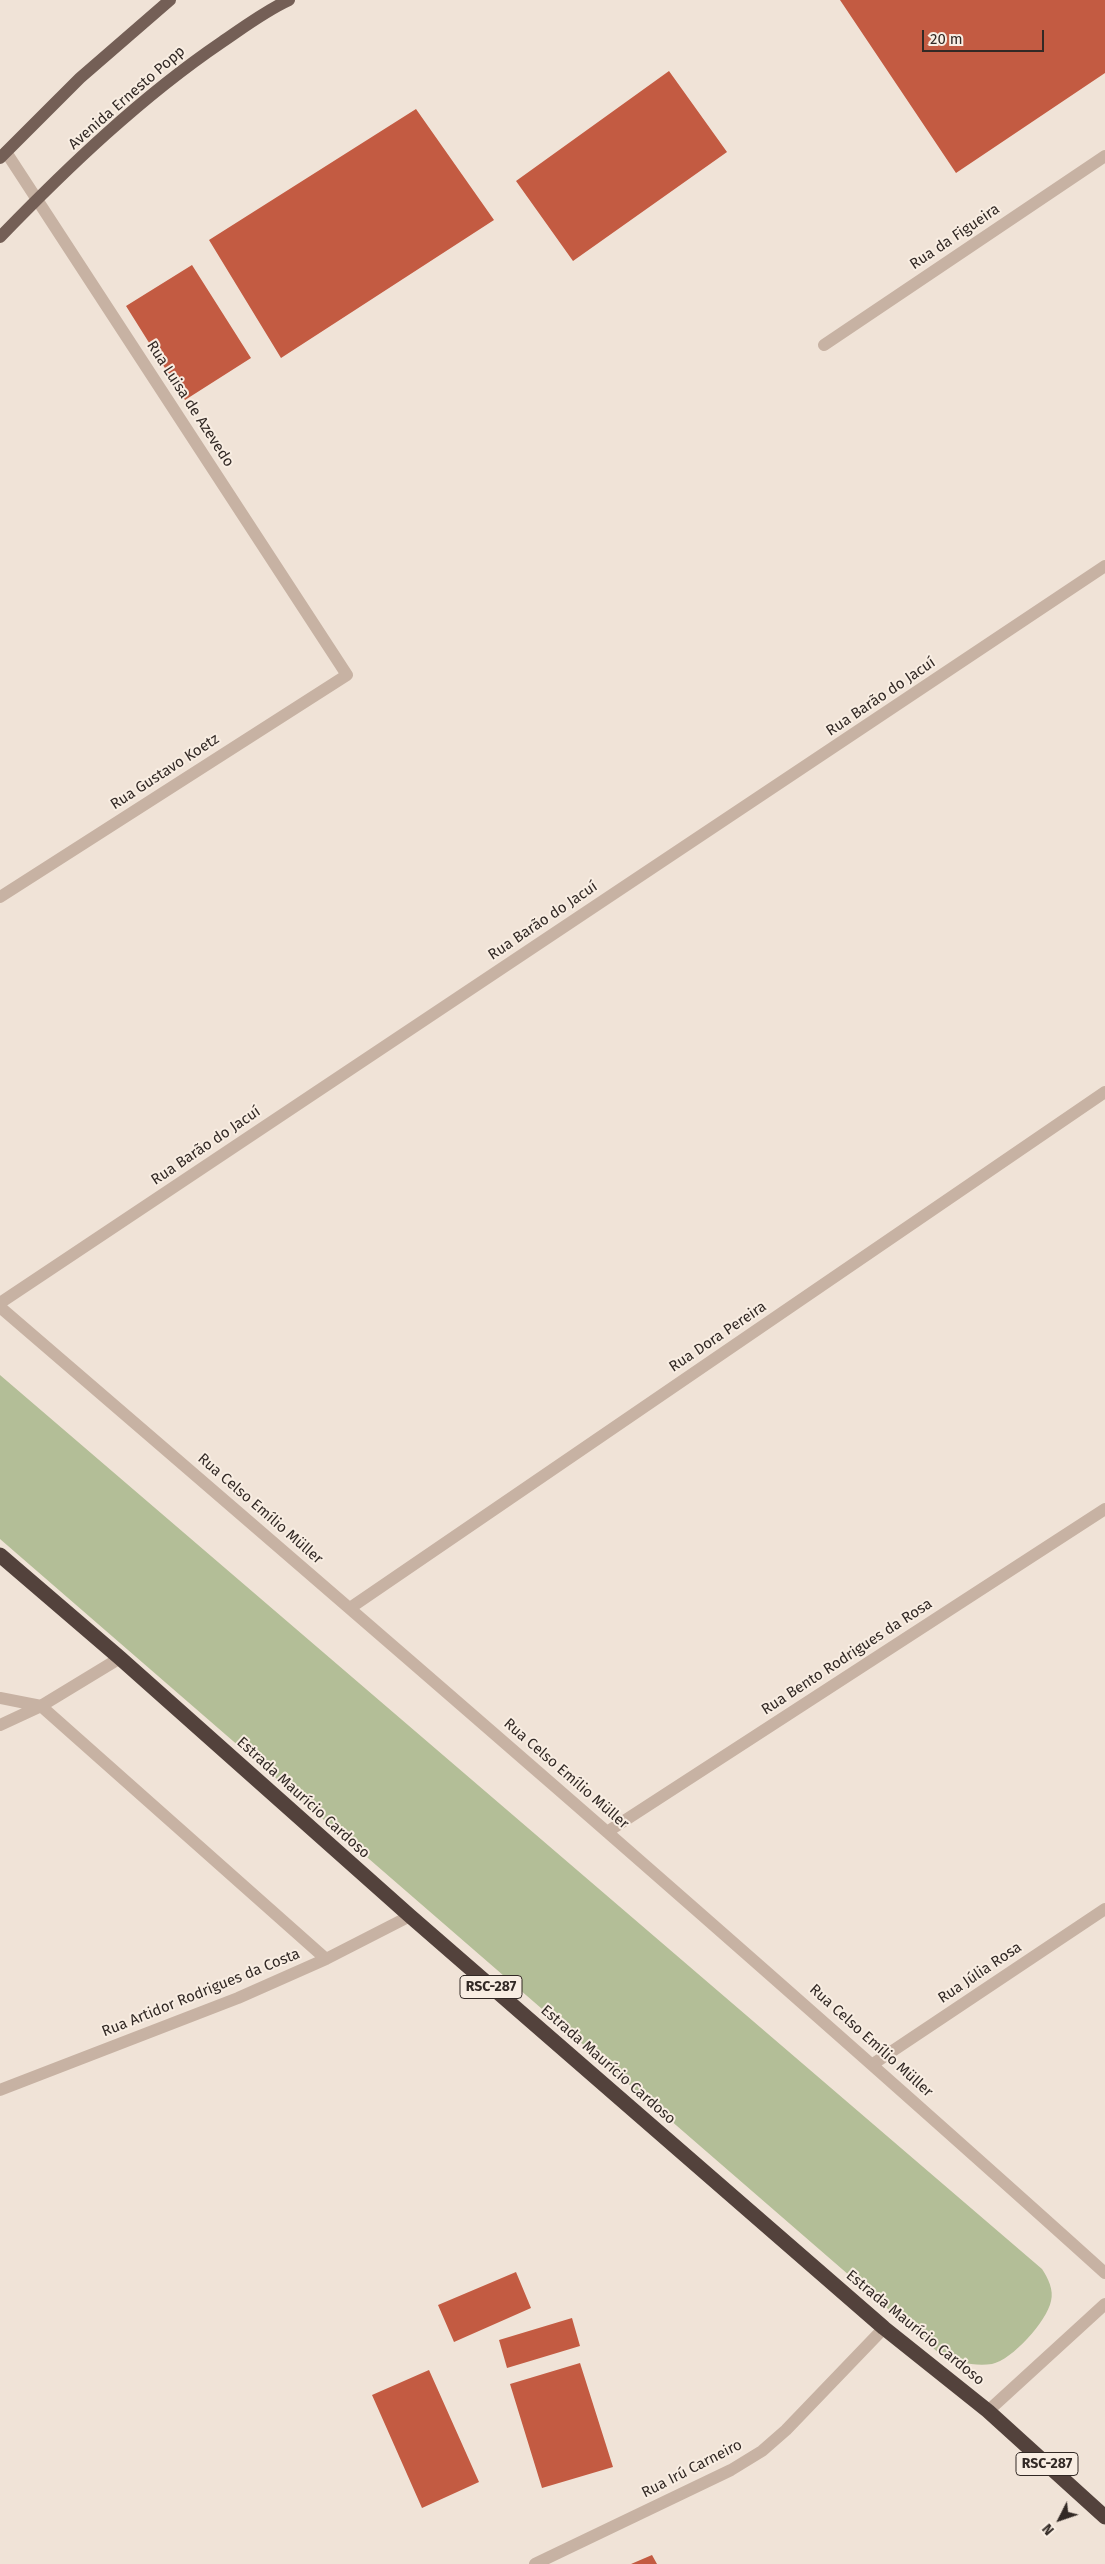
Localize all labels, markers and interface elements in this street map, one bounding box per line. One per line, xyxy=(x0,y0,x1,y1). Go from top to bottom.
scale bar xyxy=(925,20,1048,52)
text: 20 m xyxy=(930,30,963,48)
street label: Avenida Ernesto Popp xyxy=(65,42,189,154)
street label: Rua da Figueira xyxy=(907,200,1003,274)
street label: Rua Luisa de Azevedo xyxy=(143,338,237,470)
street label: Rua Barão do Jacuí xyxy=(823,654,939,740)
street label: Rua Gustavo Koetz xyxy=(107,730,223,814)
street label: Rua Barão do Jacuí xyxy=(485,878,601,964)
street label: Rua Barão do Jacuí xyxy=(148,1103,264,1189)
street label: Rua Dora Pereira xyxy=(666,1298,770,1376)
street label: Rua Celso Emílio Müller xyxy=(194,1450,326,1568)
street label: Rua Bento Rodrigues da Rosa xyxy=(758,1595,936,1719)
street label: Rua Celso Emílio Müller xyxy=(500,1715,632,1833)
street label: Estrada Maurício Cardoso xyxy=(233,1733,373,1863)
street label: Rua Júlia Rosa xyxy=(935,1939,1025,2007)
street label: Rua Artidor Rodrigues da Costa xyxy=(99,1945,303,2041)
road number: RSC-287 xyxy=(460,1975,522,1998)
street label: Rua Celso Emílio Müller xyxy=(806,1981,936,2101)
street label: Estrada Maurício Cardoso xyxy=(537,2002,679,2128)
street label: Estrada Maurício Cardoso xyxy=(842,2267,988,2389)
street label: Rua Irú Carneiro xyxy=(639,2436,745,2502)
road number: RSC-287 xyxy=(1016,2452,1078,2476)
north arrow xyxy=(1035,2494,1085,2544)
text: N xyxy=(1039,2520,1058,2538)

